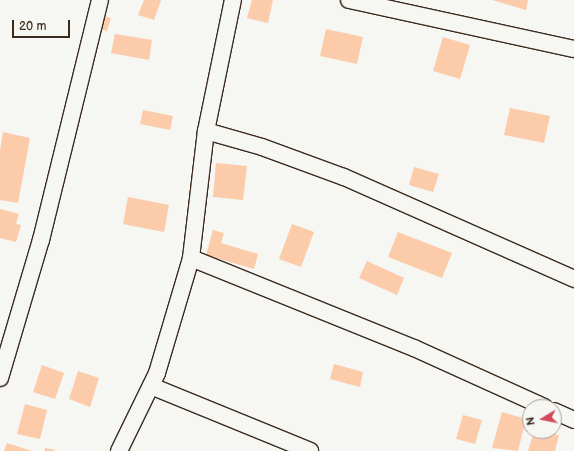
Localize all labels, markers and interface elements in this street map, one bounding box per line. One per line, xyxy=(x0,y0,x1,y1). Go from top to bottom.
scale bar xyxy=(14,12,72,38)
text: 20 m xyxy=(19,19,46,34)
north arrow xyxy=(522,399,562,439)
text: N xyxy=(524,416,538,426)

